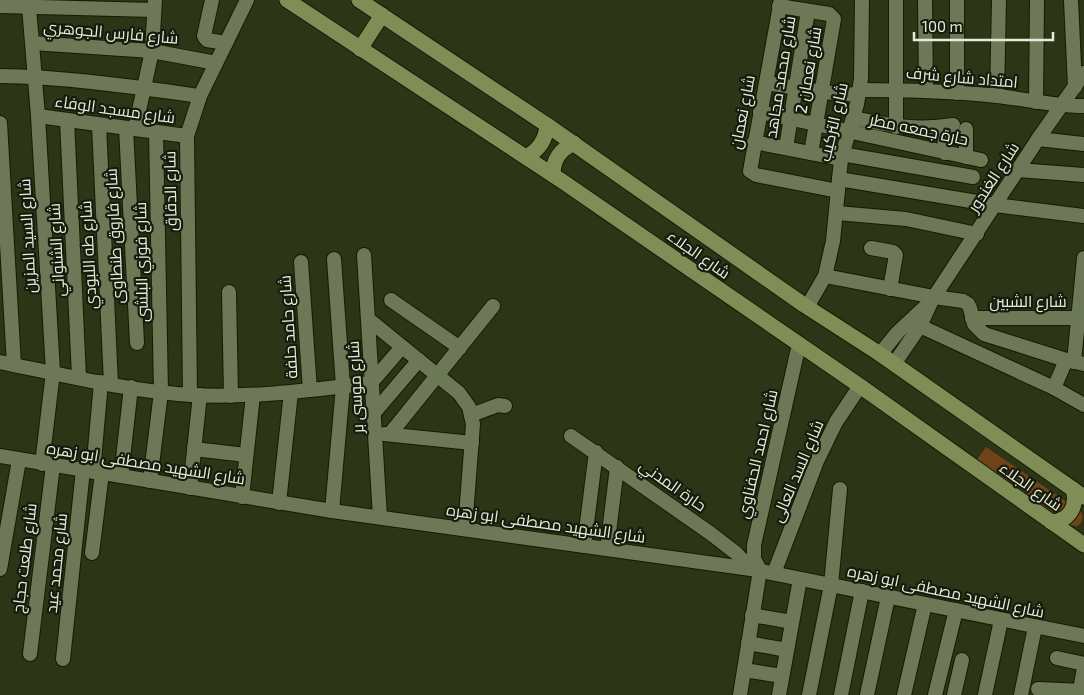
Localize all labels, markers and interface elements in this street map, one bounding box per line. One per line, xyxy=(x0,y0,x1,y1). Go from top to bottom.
scale bar xyxy=(914,10,1053,42)
street label: شارع محمد مجاهد xyxy=(760,15,802,140)
street label: شارع فارس الجوهري xyxy=(42,16,179,52)
text: 100 m xyxy=(922,17,963,35)
street label: شارع نعمان 2 xyxy=(791,25,827,115)
street label: امتداد شارع شرف xyxy=(905,62,1019,94)
street label: شارع نعمان xyxy=(725,73,761,151)
street label: شارع التركيب xyxy=(814,81,854,164)
street label: شارع مسجد الوفاء xyxy=(53,91,177,129)
street label: حارة جمعه مطر xyxy=(867,109,970,149)
street label: شارع الغندور xyxy=(962,138,1025,218)
street label: شارع الدقاق xyxy=(159,151,183,231)
street label: شارع فاروق طنطاوى xyxy=(100,168,130,304)
street label: شارع السيد المزين xyxy=(14,178,42,294)
street label: شارع طه اللبودي xyxy=(75,200,105,310)
street label: شارع الشنواني xyxy=(44,202,72,297)
street label: شارع فوزي البلشى xyxy=(130,202,156,322)
street label: شارع الجلاء xyxy=(662,225,734,285)
street label: شارع حامد حلفة xyxy=(274,274,304,379)
street label: شارع الشبين xyxy=(989,291,1067,313)
street label: شارع موسى بر xyxy=(343,340,369,435)
street label: شارع احمد الحفناوي xyxy=(732,388,785,521)
street label: شارع السد العالى xyxy=(766,417,829,526)
street label: شارع الشهيد مصطفى ابو زهره xyxy=(45,437,247,491)
street label: حارة المدني xyxy=(633,455,710,519)
street label: شارع الجلاء xyxy=(994,457,1066,517)
street label: شارع الشهيد مصطفى ابو زهره xyxy=(445,499,647,549)
street label: شارع طلعت حجاج xyxy=(7,502,43,614)
street label: شارع محمد عيد xyxy=(41,512,73,614)
street label: شارع الشهيد مصطفى ابو زهره xyxy=(845,560,1046,624)

